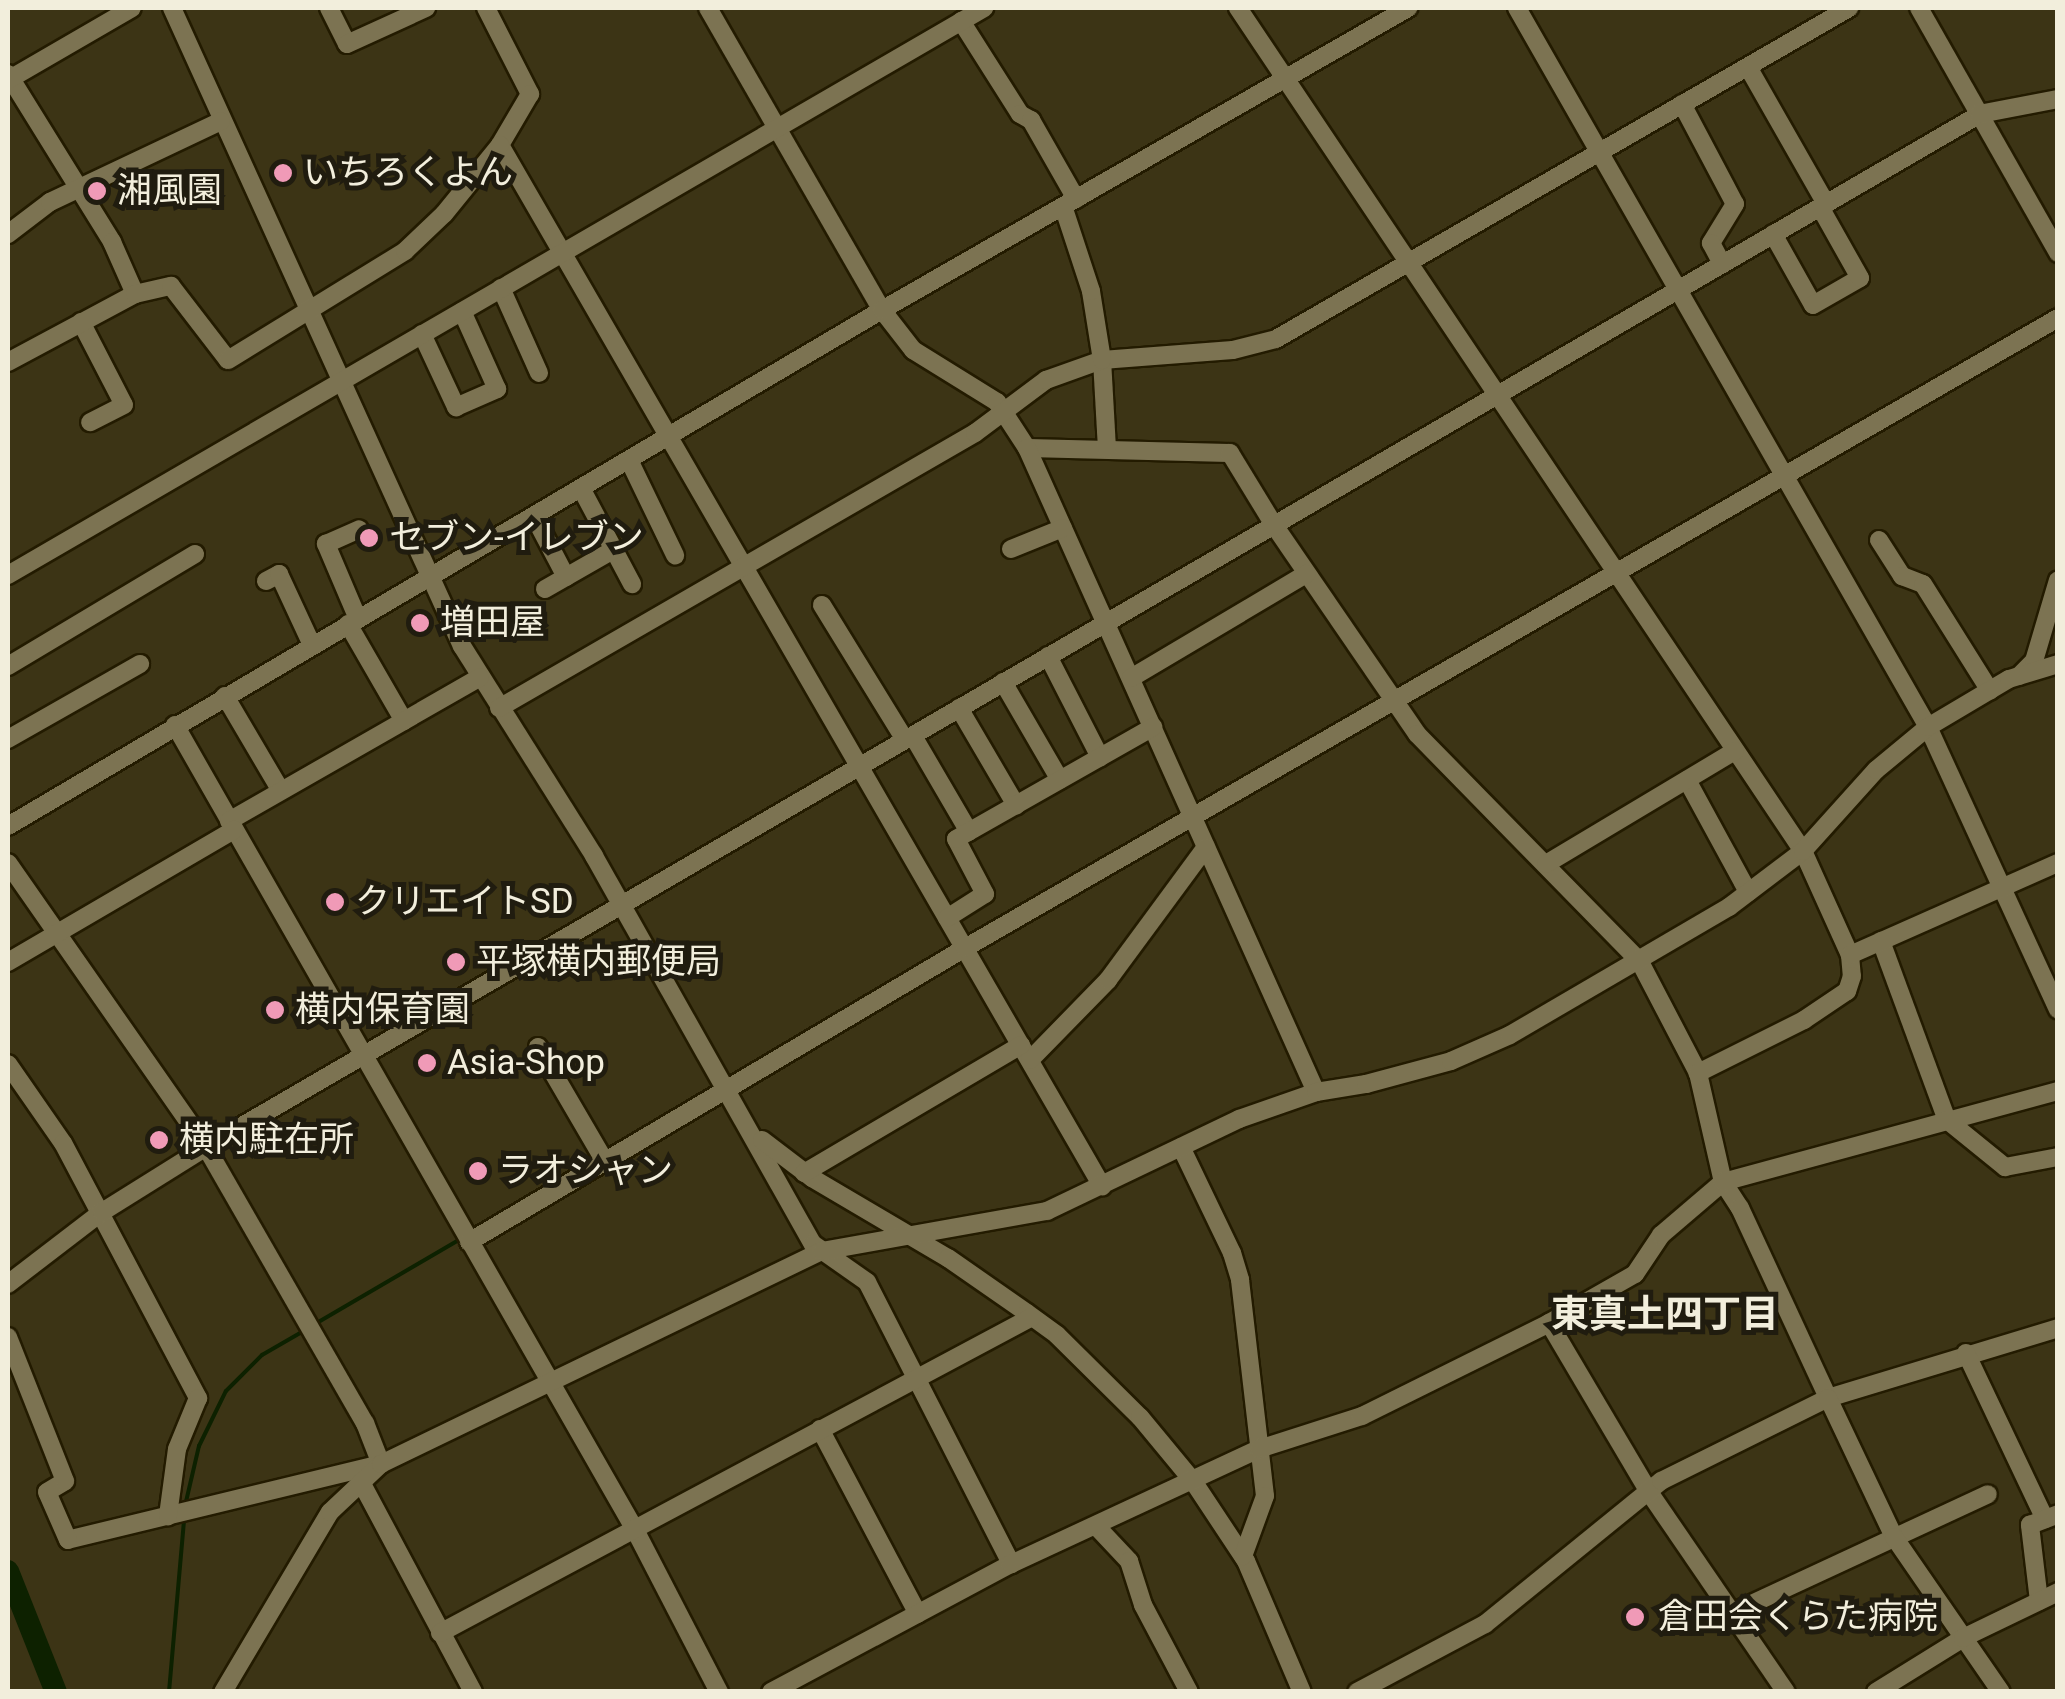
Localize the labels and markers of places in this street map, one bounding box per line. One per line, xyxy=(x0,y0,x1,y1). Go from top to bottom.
place label: いちろくよん xyxy=(303,152,513,194)
marker: いちろくよん xyxy=(272,162,294,184)
place label: 湘風園 xyxy=(117,170,222,212)
marker: 湘風園 xyxy=(86,180,108,202)
place label: セブン-イレブン xyxy=(389,517,644,559)
marker: セブン-イレブン xyxy=(358,527,380,549)
place label: 増田屋 xyxy=(440,602,545,644)
marker: 増田屋 xyxy=(409,612,431,634)
place label: クリエイトSD xyxy=(355,881,574,923)
marker: クリエイトSD xyxy=(324,891,346,913)
place label: 平塚横内郵便局 xyxy=(476,941,721,983)
marker: 平塚横内郵便局 xyxy=(445,951,467,973)
place label: 横内保育園 xyxy=(295,989,470,1031)
marker: 横内保育園 xyxy=(264,999,286,1021)
place label: Asia-Shop xyxy=(447,1042,605,1084)
marker: Asia-Shop xyxy=(416,1052,438,1074)
place label: 横内駐在所 xyxy=(179,1119,354,1161)
marker: 横内駐在所 xyxy=(148,1129,170,1151)
place label: ラオシャン xyxy=(498,1150,673,1192)
marker: ラオシャン xyxy=(467,1160,489,1182)
place label: 倉田会くらた病院 xyxy=(1658,1596,1938,1638)
marker: 倉田会くらた病院 xyxy=(1622,1604,1648,1630)

